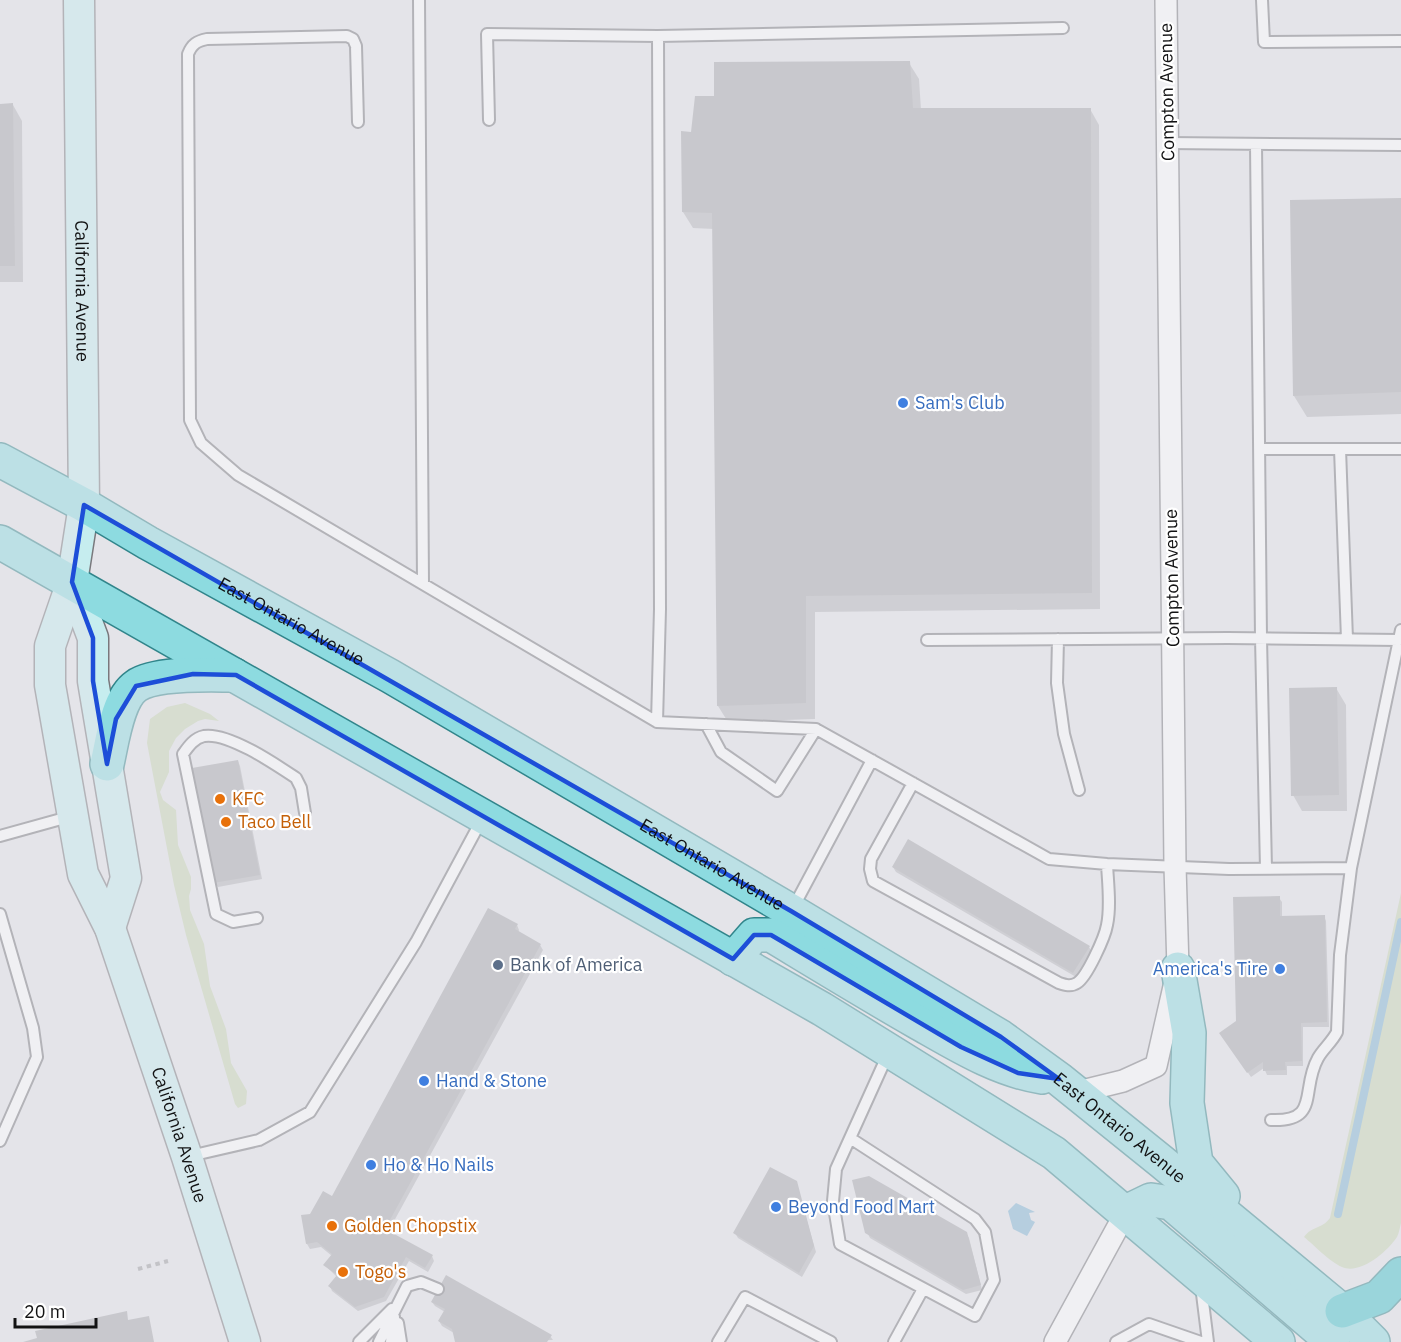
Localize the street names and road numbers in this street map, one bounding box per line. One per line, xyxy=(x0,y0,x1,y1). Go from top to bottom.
street label: Compton Avenue xyxy=(1154,23,1179,161)
street label: California Avenue xyxy=(70,220,95,362)
street label: Compton Avenue xyxy=(1159,509,1184,647)
street label: East Ontario Avenue xyxy=(214,572,369,671)
street label: East Ontario Avenue xyxy=(636,813,789,916)
street label: California Avenue xyxy=(147,1064,213,1205)
street label: East Ontario Avenue xyxy=(1049,1067,1191,1188)

